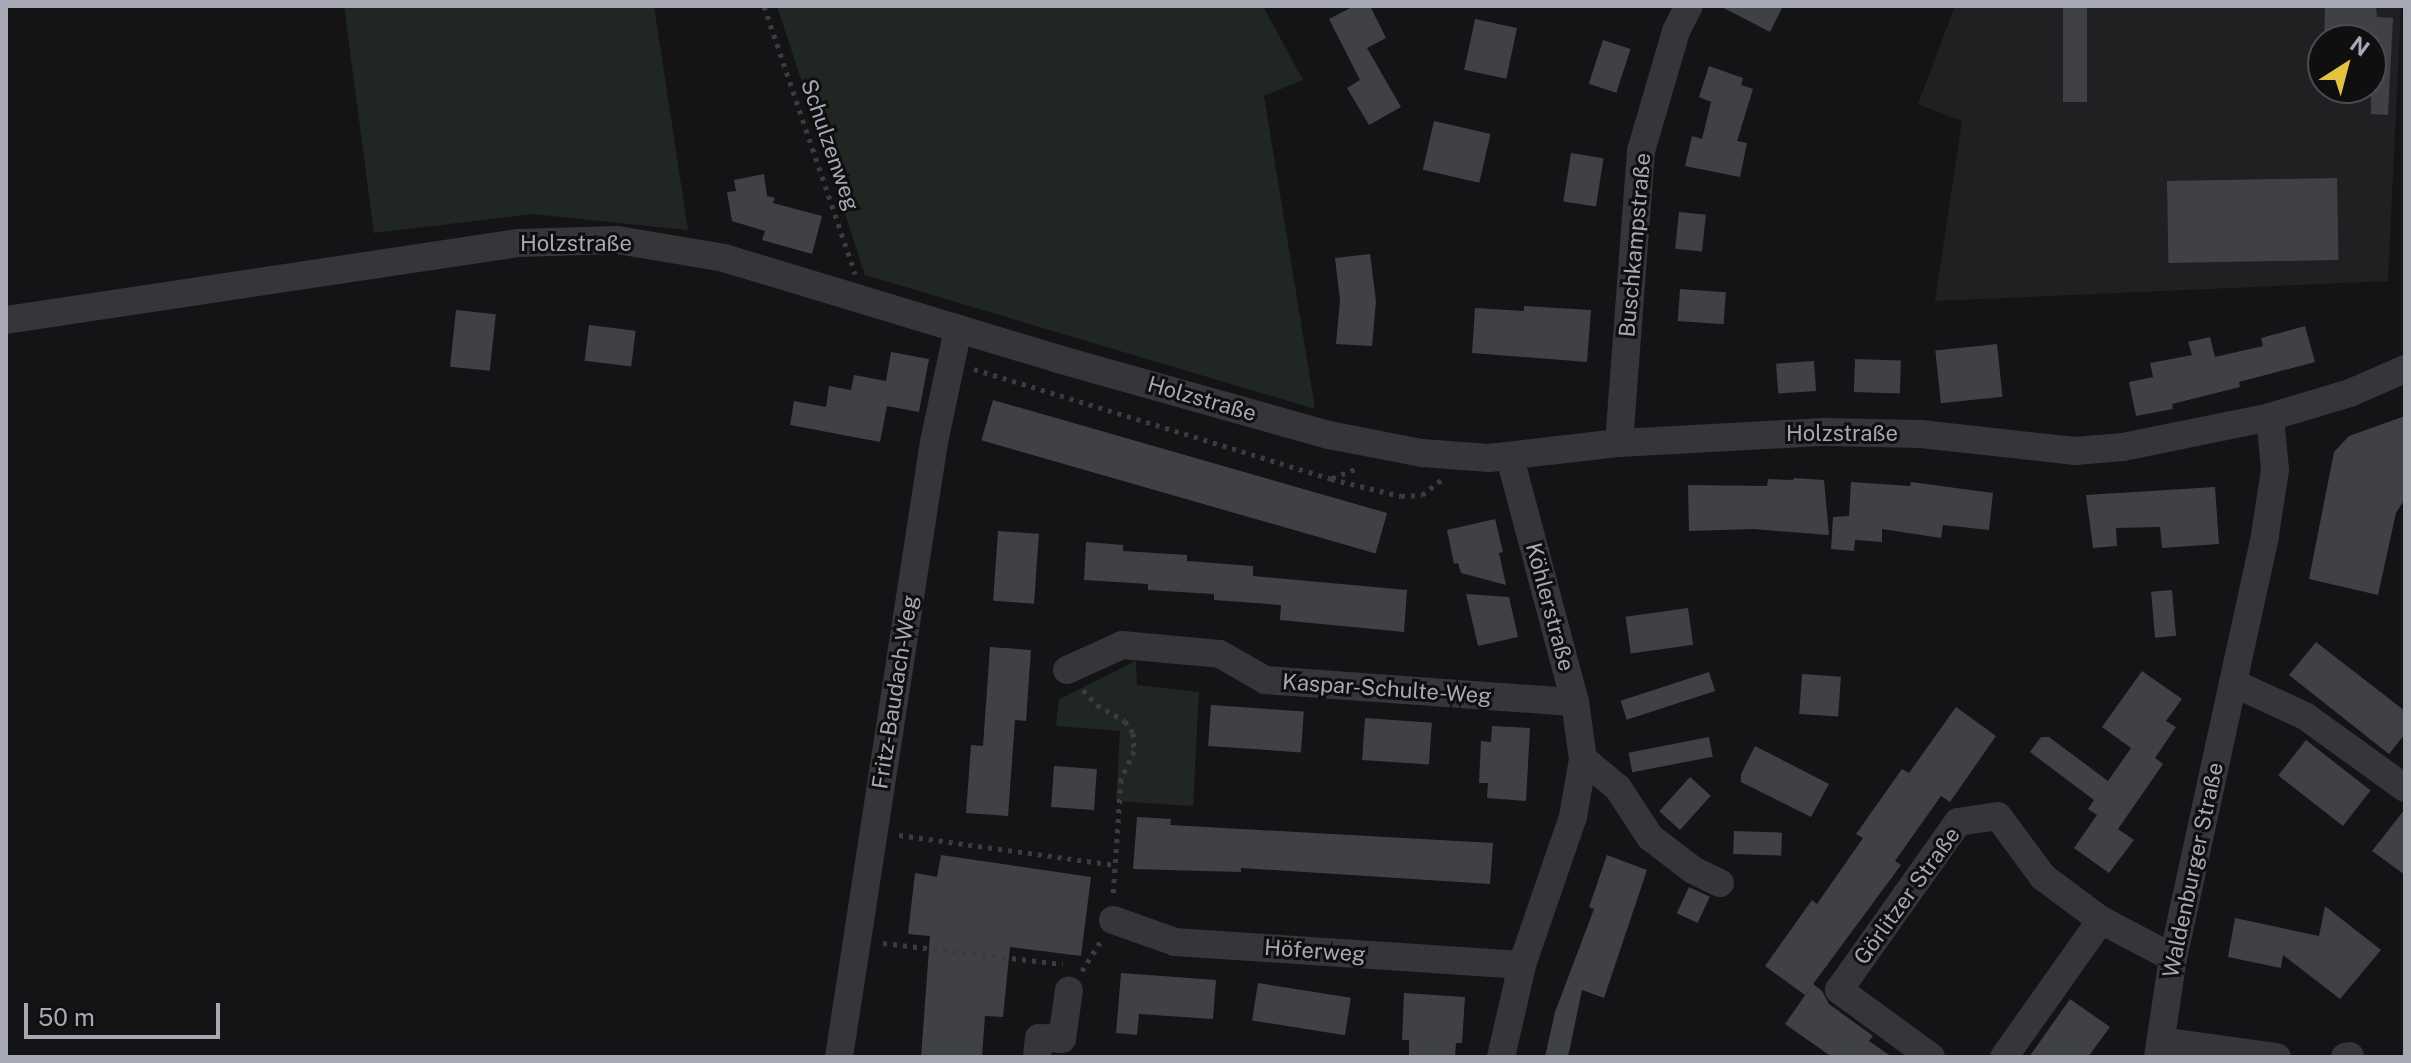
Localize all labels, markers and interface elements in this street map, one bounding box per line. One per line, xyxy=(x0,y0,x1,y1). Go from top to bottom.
north arrow xyxy=(2307,24,2387,104)
text: N xyxy=(2345,31,2375,62)
street label: Schulzenweg xyxy=(795,76,865,214)
street label: Buschkampstraße xyxy=(1614,152,1656,338)
street label: Holzstraße xyxy=(520,231,632,257)
street label: Holzstraße xyxy=(1145,371,1259,427)
street label: Holzstraße xyxy=(1786,421,1898,447)
street label: Köhlerstraße xyxy=(1520,540,1580,674)
street label: Fritz-Baudach-Weg xyxy=(867,593,923,791)
street label: Kaspar-Schulte-Weg xyxy=(1281,669,1493,709)
street label: Waldenburger Straße xyxy=(2157,760,2229,980)
street label: Görlitzer Straße xyxy=(1848,822,1966,970)
street label: Höferweg xyxy=(1263,934,1367,968)
scale bar xyxy=(28,987,224,1037)
text: 50 m xyxy=(38,1003,95,1031)

